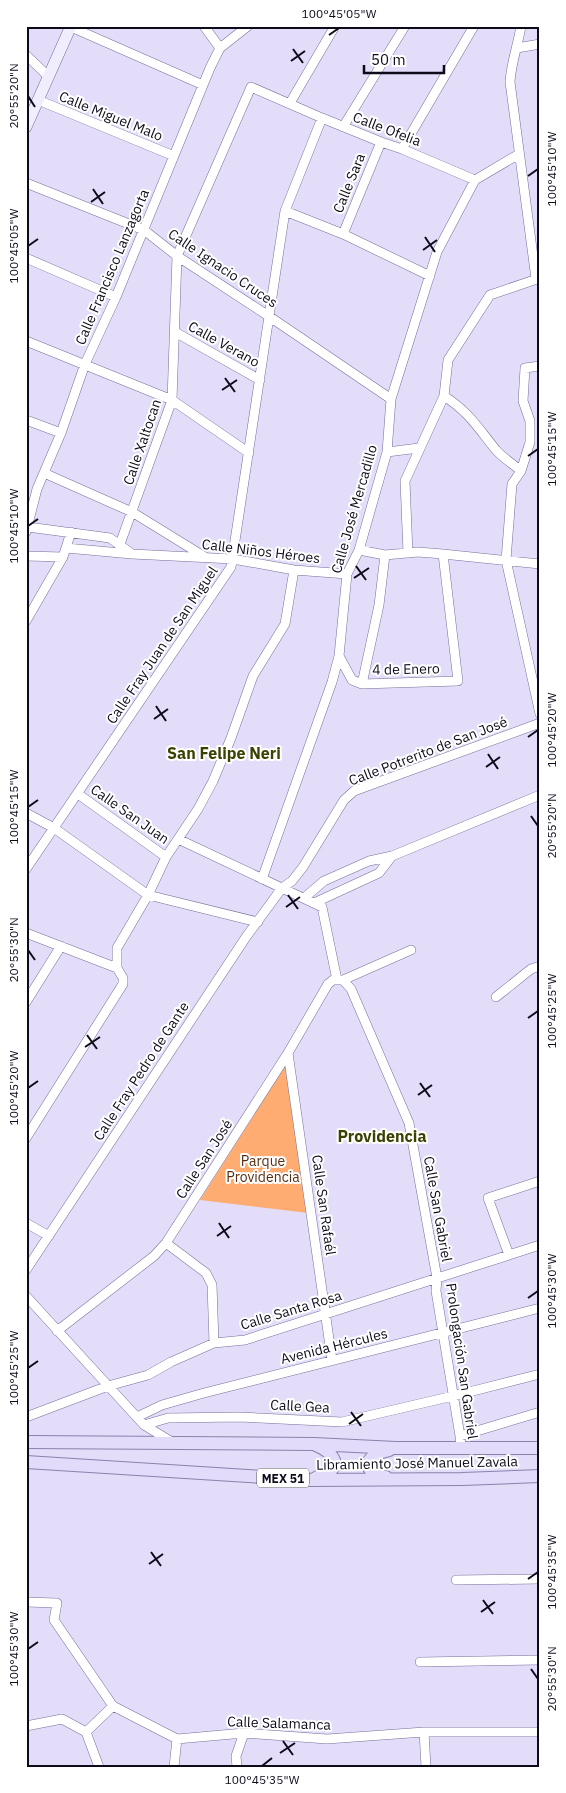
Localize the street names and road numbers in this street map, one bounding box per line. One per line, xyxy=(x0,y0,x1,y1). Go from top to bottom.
street label: Calle Miguel Malo xyxy=(57,87,166,145)
street label: Calle Ofelia xyxy=(350,108,424,150)
street label: Calle Sara xyxy=(329,150,369,216)
street label: Calle Francisco Lanzagorta xyxy=(71,186,153,348)
street label: Calle Ignacio Cruces xyxy=(165,225,281,311)
street label: Calle Verano xyxy=(185,317,263,371)
street label: Calle Xaltocan xyxy=(119,397,165,487)
street label: Calle José Mercadillo xyxy=(327,442,381,575)
street label: Calle Niños Héroes xyxy=(201,535,321,567)
street label: Calle Fray Juan de San Miguel xyxy=(102,563,222,727)
street label: 4 de Enero xyxy=(372,659,440,679)
street label: Calle Potrerito de San José xyxy=(346,712,510,790)
street label: Calle San Juan xyxy=(87,780,173,848)
street label: Calle Fray Pedro de Gante xyxy=(89,998,193,1144)
street label: Calle San José xyxy=(172,1116,237,1202)
street label: Calle San Rafaél xyxy=(308,1154,340,1257)
street label: Calle San Gabriel xyxy=(420,1155,456,1263)
street label: Prolongación San Gabriel xyxy=(442,1282,482,1440)
street label: Calle Santa Rosa xyxy=(238,1286,344,1334)
street label: Avenida Hércules xyxy=(279,1324,389,1368)
street label: Calle Gea xyxy=(270,1395,331,1417)
street label: Libramiento José Manuel Zavala xyxy=(316,1452,519,1474)
road number: MEX 51 xyxy=(257,1469,309,1488)
street label: Calle Salamanca xyxy=(227,1712,332,1734)

